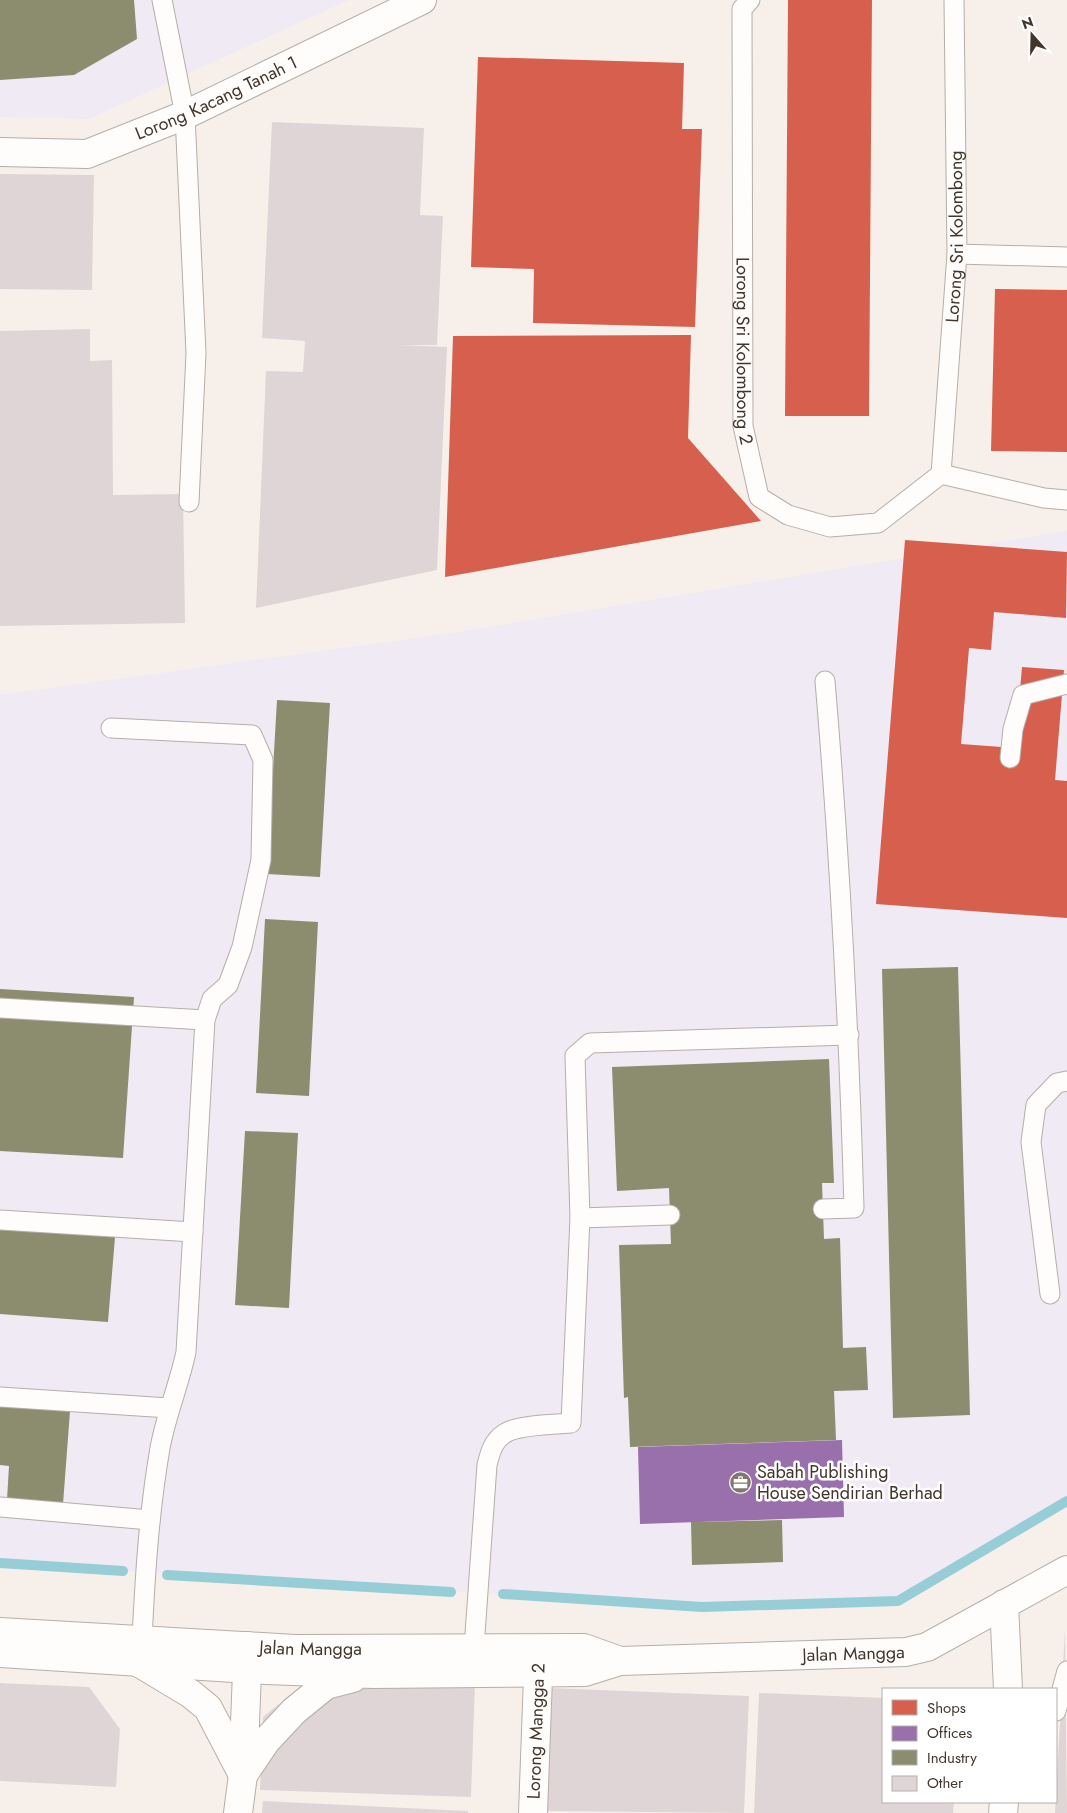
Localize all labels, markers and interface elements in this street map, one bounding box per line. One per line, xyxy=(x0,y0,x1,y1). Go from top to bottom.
north arrow xyxy=(1007,10,1057,60)
text: N xyxy=(1019,11,1036,34)
street label: Lorong Kacang Tanah 1 xyxy=(131,49,302,147)
street label: Lorong Sri Kolombong xyxy=(939,150,970,323)
street label: Lorong Sri Kolombong 2 xyxy=(730,257,760,447)
place label: Sabah Publishing House Sendirian Berhad xyxy=(757,1459,943,1506)
office icon: Sabah Publishing House Sendirian Berhad xyxy=(729,1470,753,1494)
street label: Jalan Mangga xyxy=(257,1634,362,1662)
street label: Jalan Mangga xyxy=(800,1639,905,1668)
street label: Lorong Mangga 2 xyxy=(521,1662,552,1800)
legend xyxy=(882,1688,1057,1803)
text: Shops xyxy=(927,1697,966,1719)
text: Offices xyxy=(927,1722,972,1744)
text: Industry xyxy=(927,1747,977,1769)
text: Other xyxy=(927,1772,964,1794)

